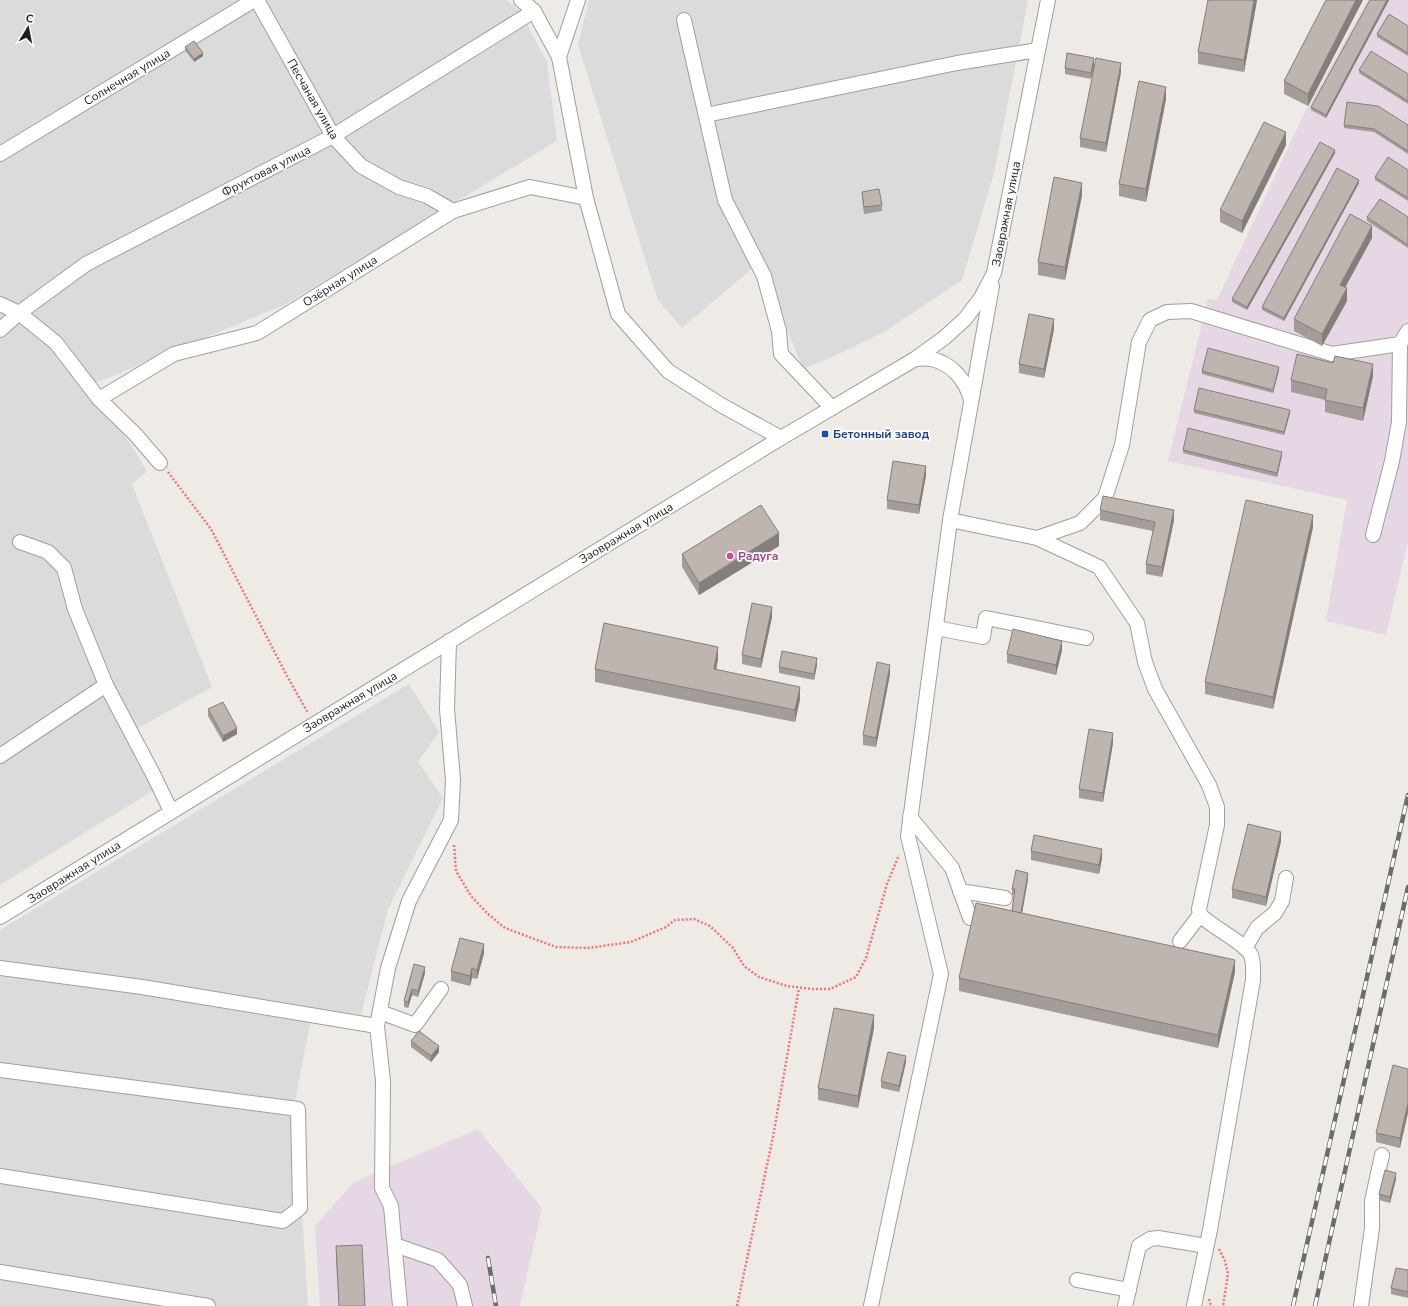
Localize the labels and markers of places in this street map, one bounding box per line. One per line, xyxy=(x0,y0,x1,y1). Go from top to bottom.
place label: Бетонный завод xyxy=(833,426,930,442)
marker: Бетонный завод xyxy=(820,429,830,439)
place label: Радуга xyxy=(738,548,779,564)
marker: Радуга xyxy=(725,551,735,561)

